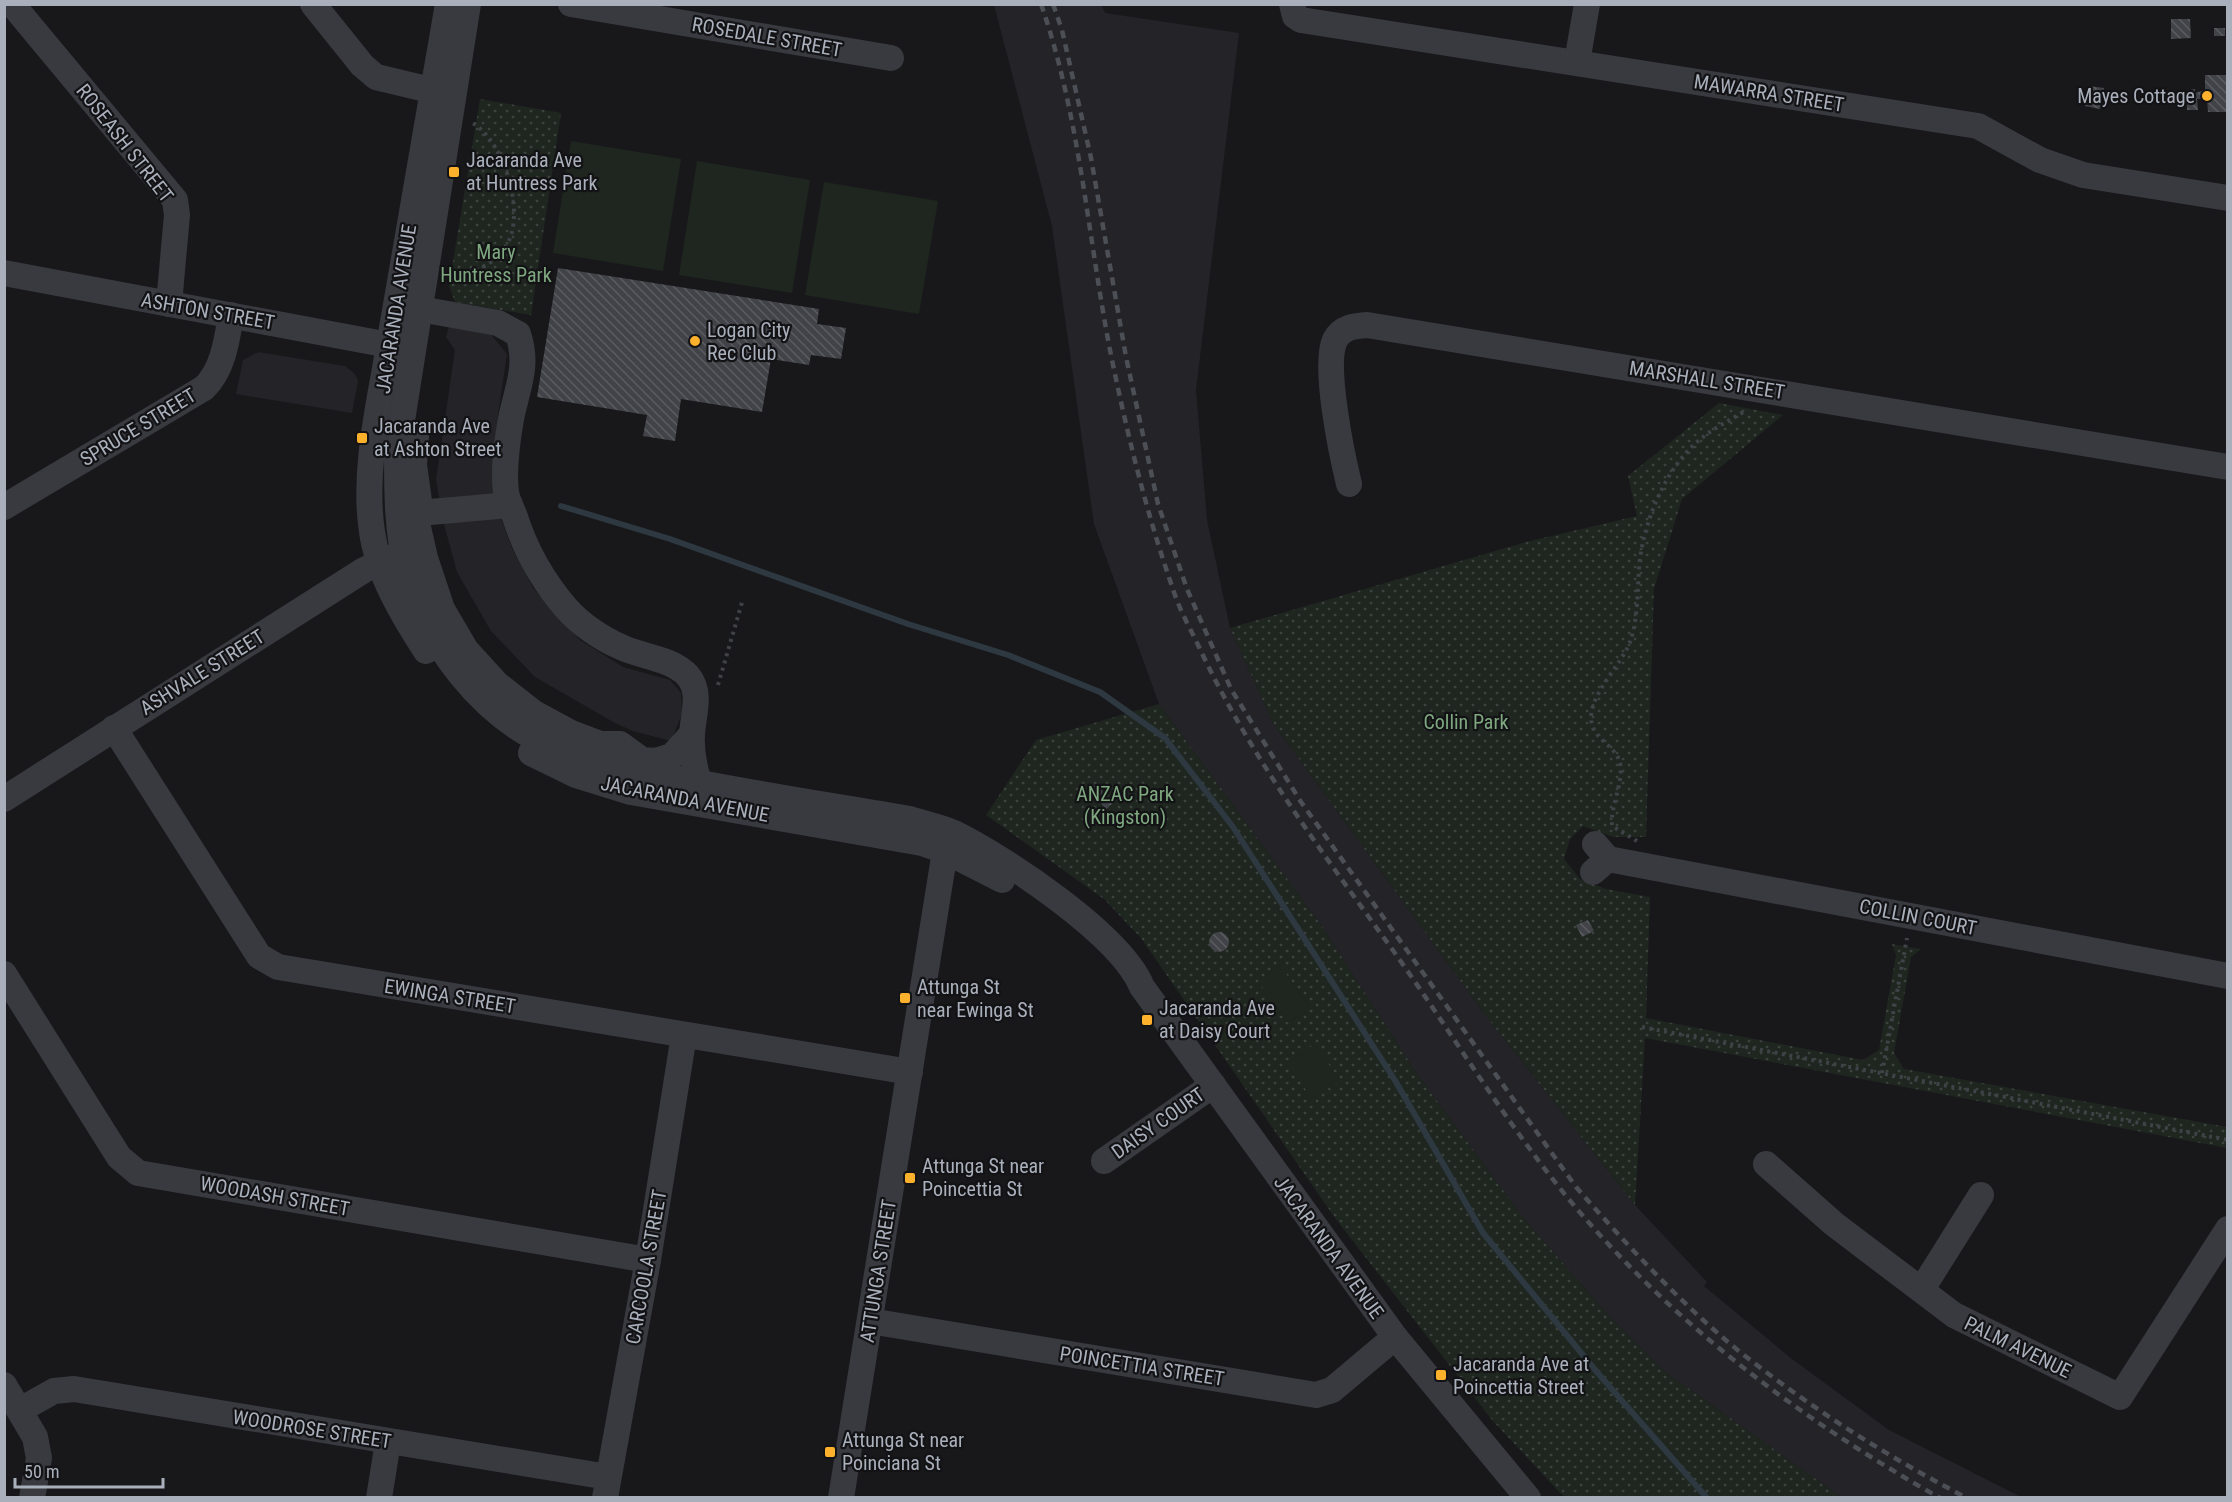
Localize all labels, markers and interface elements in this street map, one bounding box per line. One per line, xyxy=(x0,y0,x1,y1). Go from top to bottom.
street label: ROSEDALE STREET xyxy=(690,12,844,62)
street label: MAWARRA STREET xyxy=(1692,69,1846,117)
street label: ROSEASH STREET xyxy=(71,79,179,207)
place label: Mayes Cottage xyxy=(2077,84,2195,108)
marker: Mayes Cottage xyxy=(2200,89,2214,103)
place label: Jacaranda Ave at Huntress Park xyxy=(466,148,598,195)
marker: Jacaranda Ave at Huntress Park xyxy=(447,165,461,179)
street label: JACARANDA AVENUE xyxy=(371,223,421,395)
park label: Mary Huntress Park xyxy=(440,240,552,287)
street label: ASHTON STREET xyxy=(139,287,277,335)
place label: Logan City Rec Club xyxy=(707,318,790,365)
marker: Logan City Rec Club xyxy=(688,334,702,348)
street label: MARSHALL STREET xyxy=(1627,356,1787,404)
street label: SPRUCE STREET xyxy=(76,383,200,471)
place label: Jacaranda Ave at Ashton Street xyxy=(374,414,501,461)
marker: Jacaranda Ave at Ashton Street xyxy=(355,431,369,445)
street label: ASHVALE STREET xyxy=(135,624,269,720)
park label: Collin Park xyxy=(1423,710,1509,734)
street label: JACARANDA AVENUE xyxy=(599,771,771,827)
park label: ANZAC Park (Kingston) xyxy=(1076,782,1174,829)
street label: COLLIN COURT xyxy=(1857,894,1979,940)
street label: EWINGA STREET xyxy=(383,974,517,1018)
place label: Attunga St near Ewinga St xyxy=(917,975,1034,1022)
marker: Attunga St near Ewinga St xyxy=(898,991,912,1005)
place label: Jacaranda Ave at Daisy Court xyxy=(1159,996,1275,1043)
marker: Jacaranda Ave at Daisy Court xyxy=(1140,1013,1154,1027)
street label: DAISY COURT xyxy=(1107,1082,1209,1164)
place label: Attunga St near Poincettia St xyxy=(922,1154,1044,1201)
street label: WOODASH STREET xyxy=(198,1171,352,1221)
marker: Attunga St near Poincettia St xyxy=(903,1171,917,1185)
street label: JACARANDA AVENUE xyxy=(1269,1171,1389,1323)
street label: CARCOOLA STREET xyxy=(621,1188,671,1346)
street label: ATTUNGA STREET xyxy=(855,1198,901,1344)
street label: PALM AVENUE xyxy=(1961,1311,2075,1383)
street label: POINCETTIA STREET xyxy=(1058,1341,1226,1391)
place label: Jacaranda Ave at Poincettia Street xyxy=(1453,1352,1589,1399)
marker: Jacaranda Ave at Poincettia Street xyxy=(1434,1368,1448,1382)
street label: WOODROSE STREET xyxy=(231,1405,393,1453)
place label: Attunga St near Poinciana St xyxy=(842,1428,964,1475)
marker: Attunga St near Poinciana St xyxy=(823,1445,837,1459)
scale bar xyxy=(15,1451,164,1489)
text: 50 m xyxy=(24,1461,59,1482)

